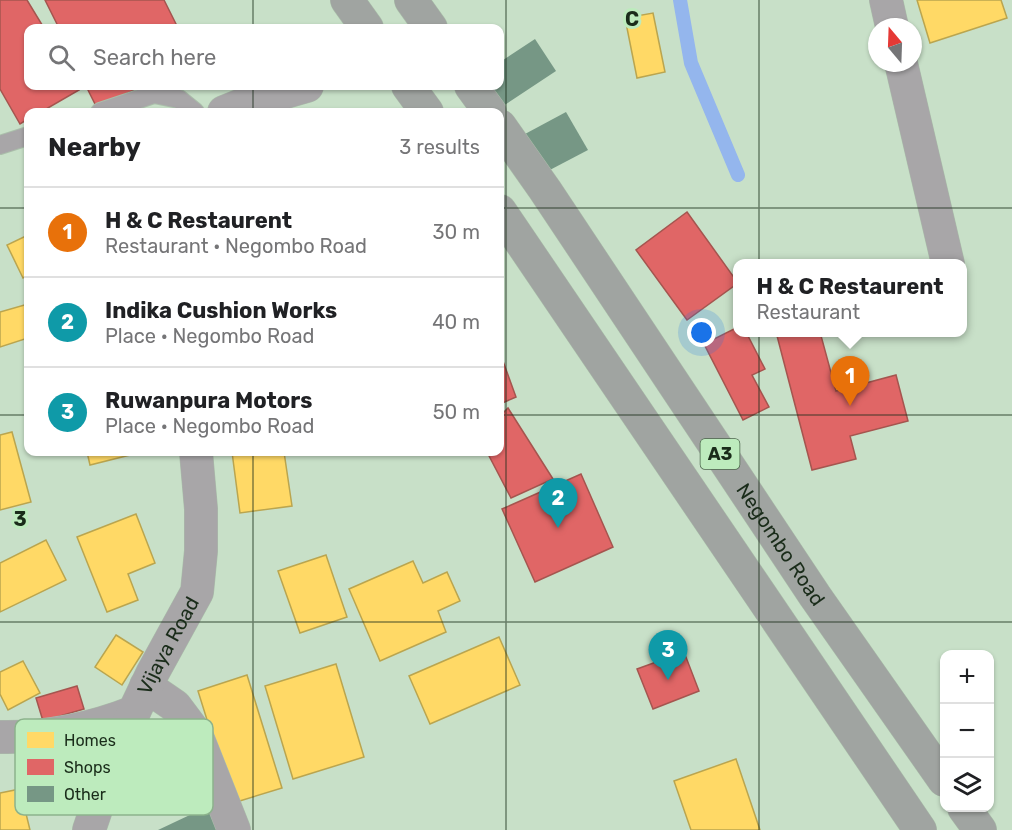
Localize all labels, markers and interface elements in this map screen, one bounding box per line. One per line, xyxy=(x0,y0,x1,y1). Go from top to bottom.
text: C xyxy=(625,7,639,31)
north arrow xyxy=(868,18,922,72)
search box xyxy=(24,24,504,90)
icon: search xyxy=(45,41,78,74)
text: Search here xyxy=(93,44,216,71)
text: Nearby xyxy=(48,132,141,163)
text: 3 results xyxy=(399,135,480,159)
text: H & C Restaurent xyxy=(105,207,292,234)
text: 1 xyxy=(63,220,72,244)
text: 30 m xyxy=(433,220,480,244)
text: Restaurant · Negombo Road xyxy=(105,234,367,258)
popup xyxy=(733,259,967,337)
text: H & C Restaurent xyxy=(756,273,944,300)
text: Indika Cushion Works xyxy=(105,297,337,324)
text: Restaurant xyxy=(756,300,860,324)
text: 2 xyxy=(61,310,74,334)
text: 40 m xyxy=(432,310,480,334)
your location xyxy=(687,318,716,347)
text: Place · Negombo Road xyxy=(105,324,314,348)
pin: 1 xyxy=(830,356,870,406)
text: Ruwanpura Motors xyxy=(105,387,312,414)
text: 3 xyxy=(61,400,74,424)
text: 50 m xyxy=(433,400,480,424)
text: Place · Negombo Road xyxy=(105,414,314,438)
road number: A3 xyxy=(700,439,740,469)
pin: 2 xyxy=(538,478,578,528)
street label: Negombo Road xyxy=(731,479,830,610)
text: 3 xyxy=(13,507,27,531)
street label: Vijaya Road xyxy=(132,592,204,698)
pin: 3 xyxy=(648,630,688,680)
map controls xyxy=(940,650,994,812)
button: + xyxy=(940,650,994,704)
button: − xyxy=(940,704,994,758)
legend xyxy=(15,719,213,815)
text: Homes xyxy=(64,731,116,750)
text: Shops xyxy=(64,758,111,777)
button: layers xyxy=(940,758,994,812)
text: Other xyxy=(64,785,106,804)

